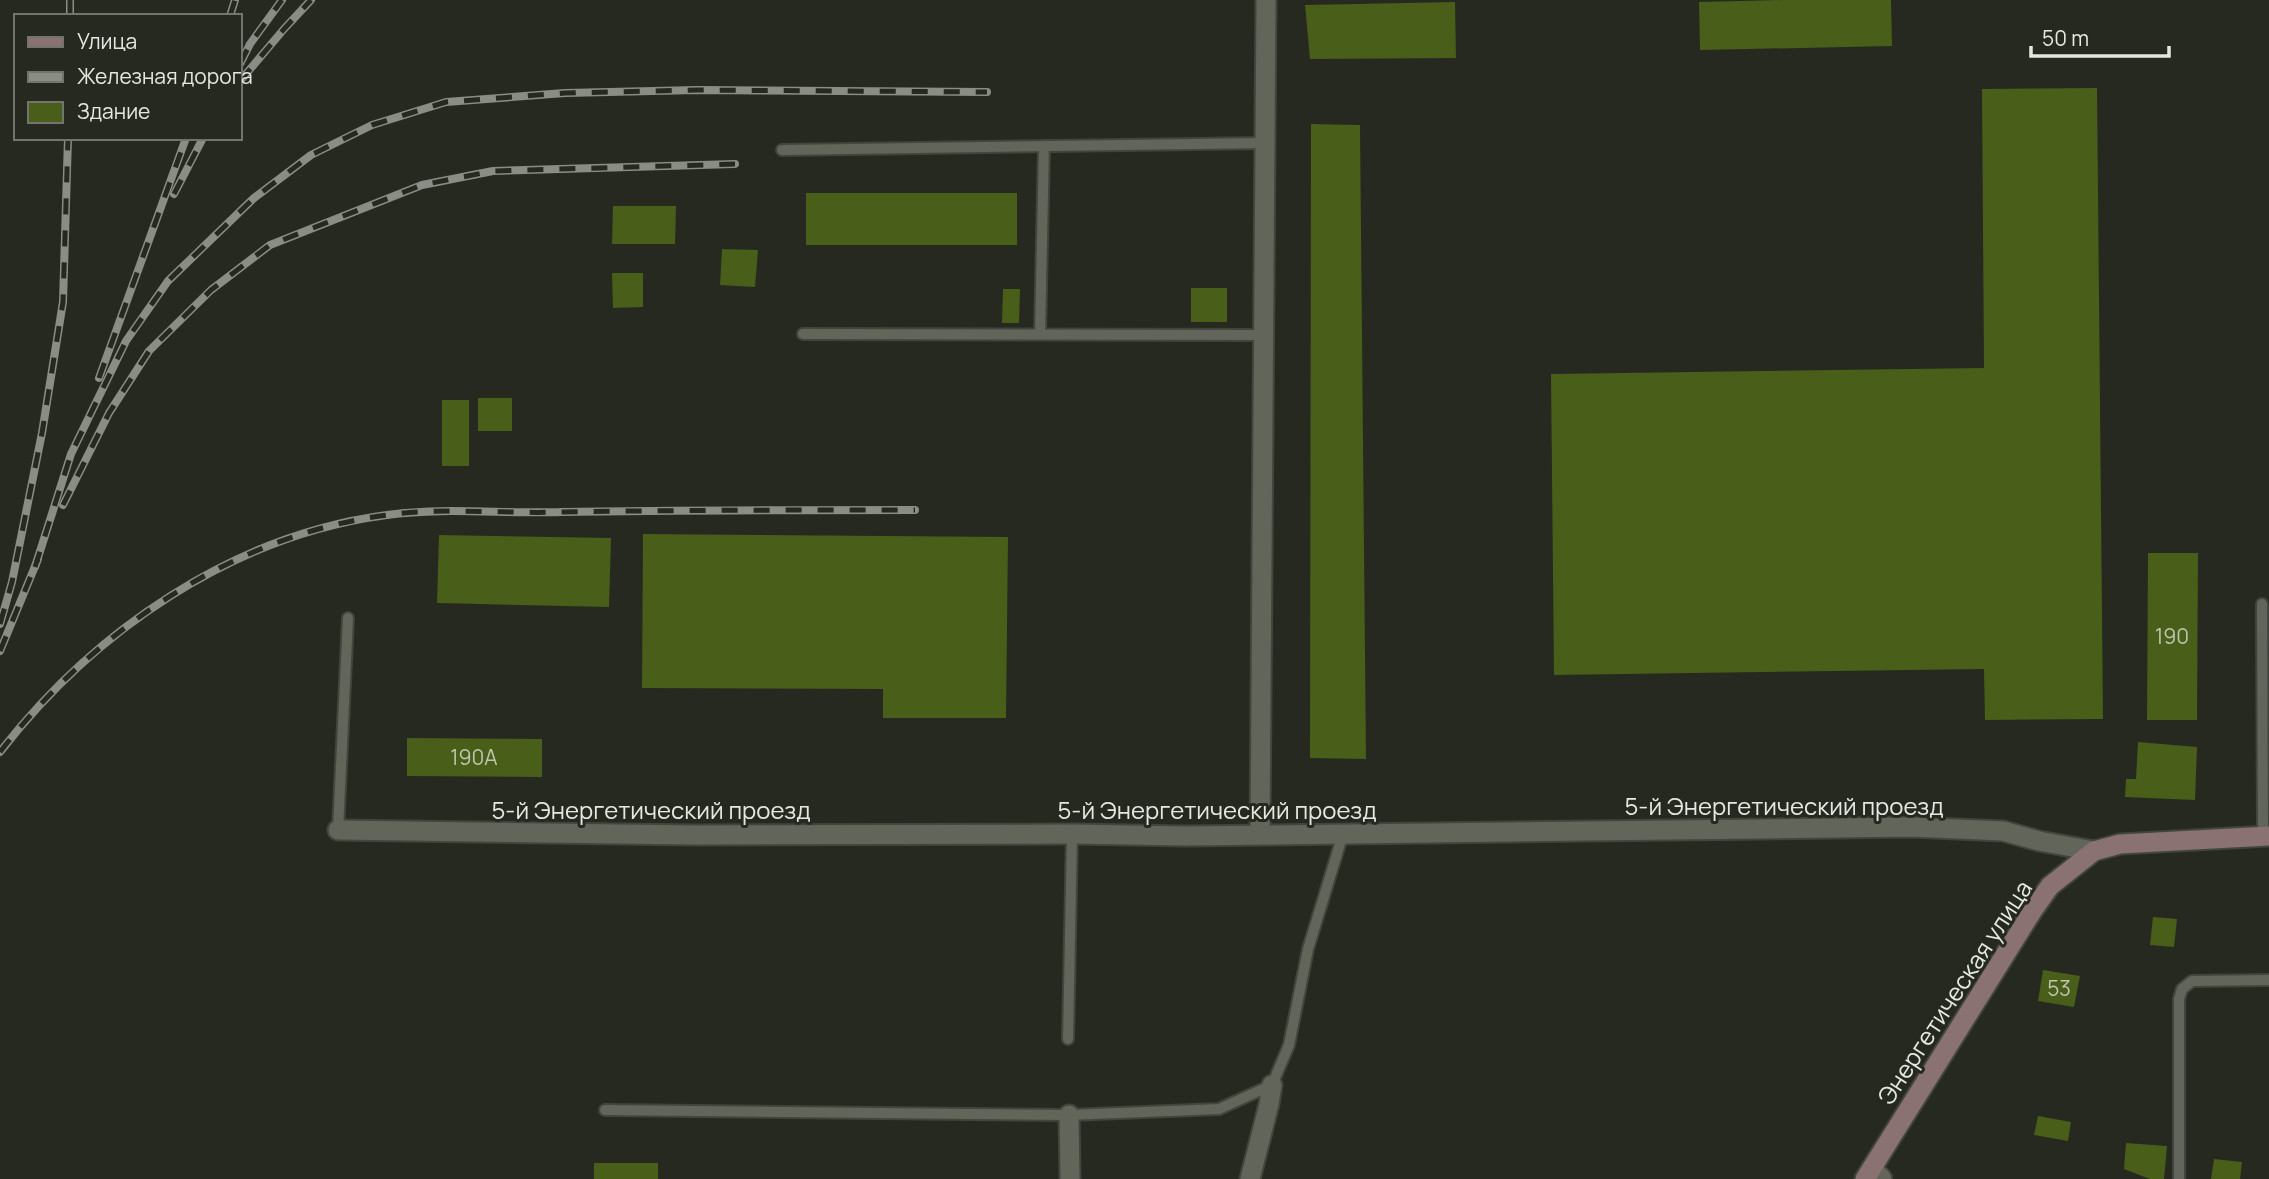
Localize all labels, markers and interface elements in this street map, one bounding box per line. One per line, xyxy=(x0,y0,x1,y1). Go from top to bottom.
legend xyxy=(14,14,242,140)
scale bar xyxy=(2031,14,2169,58)
text: 50 m xyxy=(2042,24,2089,52)
text: Улица xyxy=(77,27,137,55)
text: Железная дорога xyxy=(77,62,253,90)
text: Здание xyxy=(77,97,150,125)
house number: 190 xyxy=(2155,622,2189,650)
house number: 190А xyxy=(450,743,498,771)
street label: 5-й Энергетический проезд xyxy=(1624,789,1944,822)
street label: 5-й Энергетический проезд xyxy=(491,793,811,826)
street label: 5-й Энергетический проезд xyxy=(1057,793,1377,826)
street label: Энергетическая улица xyxy=(1869,873,2039,1111)
house number: 53 xyxy=(2047,974,2071,1002)

